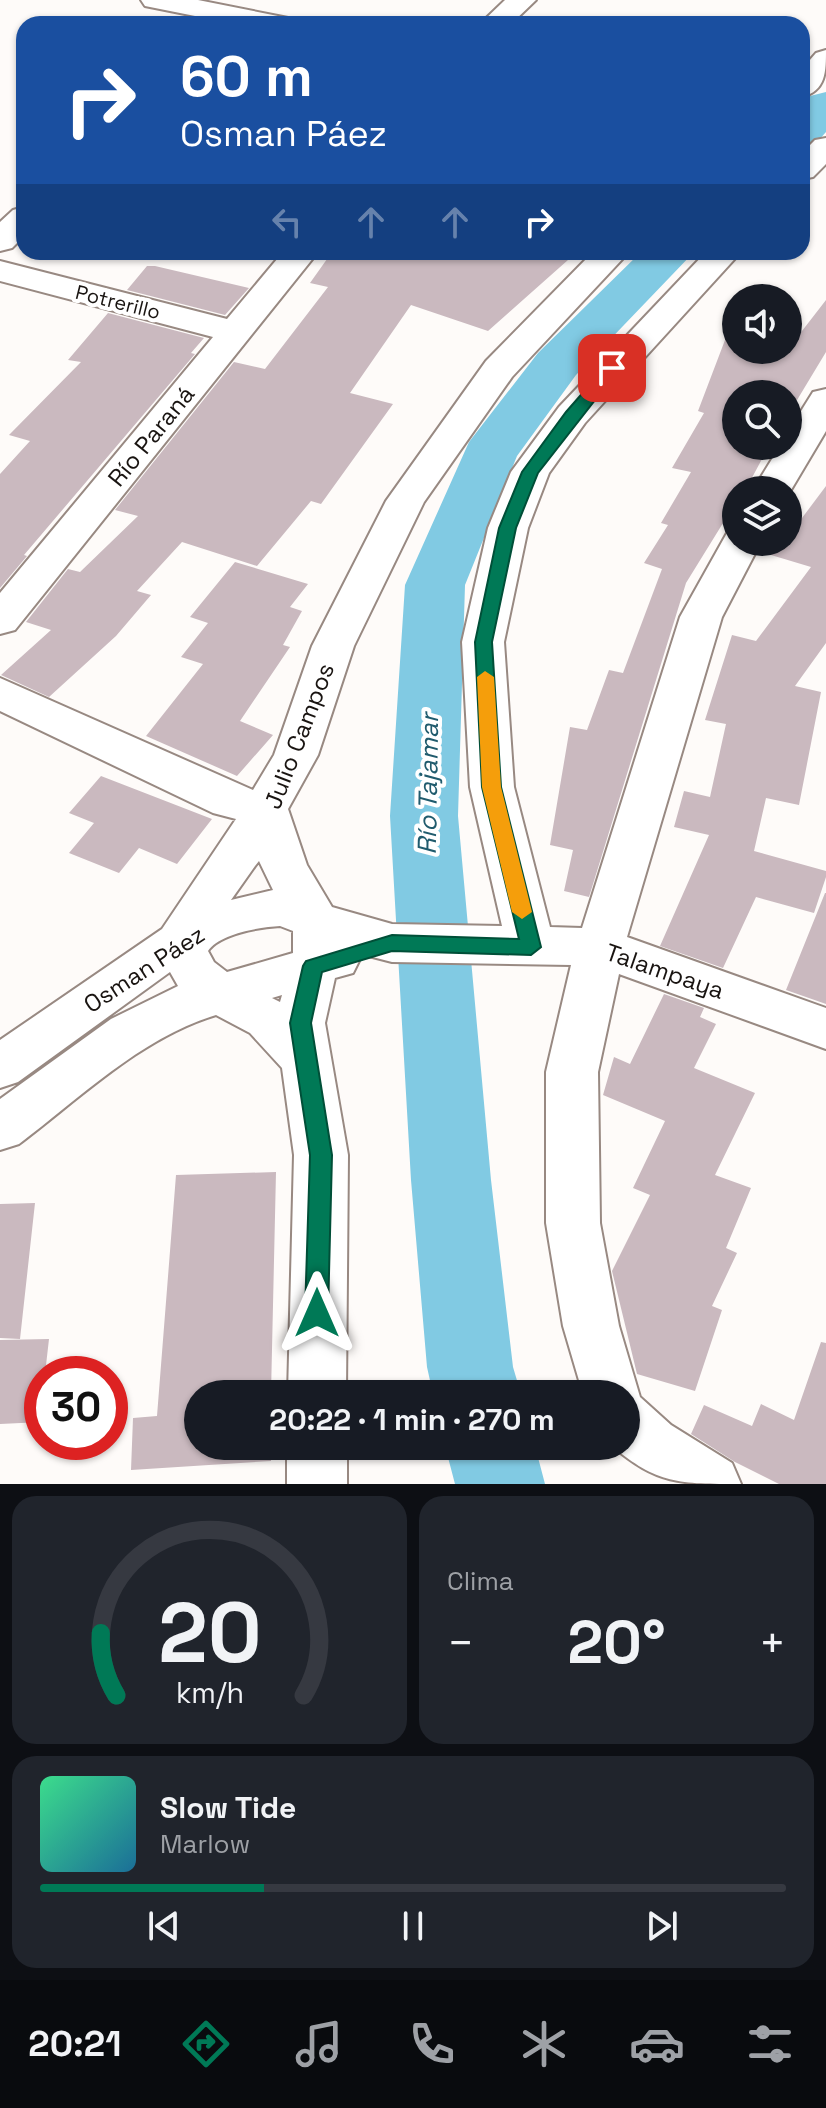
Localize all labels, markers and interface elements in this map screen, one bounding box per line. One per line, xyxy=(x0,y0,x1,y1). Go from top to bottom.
text: 60 m xyxy=(180,41,313,112)
icon: right xyxy=(48,48,152,152)
text: Osman Páez xyxy=(180,111,387,157)
icon: left xyxy=(265,200,309,244)
icon: ahead xyxy=(349,200,393,244)
icon: ahead xyxy=(433,200,477,244)
icon: right xyxy=(517,200,561,244)
street label: Potrerillo xyxy=(73,279,163,325)
map controls xyxy=(722,284,802,556)
button: sound xyxy=(722,284,802,364)
pin xyxy=(578,334,646,402)
icon: arrive xyxy=(590,346,634,390)
street label: Río Paraná xyxy=(101,379,201,493)
button: search xyxy=(722,380,802,460)
button: layers xyxy=(722,476,802,556)
street label: Julio Campos xyxy=(257,659,341,813)
water label: Río Tajamar xyxy=(410,710,446,855)
street label: Osman Páez xyxy=(78,918,210,1020)
street label: Talampaya xyxy=(602,936,729,1006)
position arrow xyxy=(275,1271,359,1355)
speed limit sign: 30 xyxy=(24,1356,128,1460)
text: 20:22 · 1 min · 270 m xyxy=(269,1400,555,1439)
text: Clima xyxy=(447,1564,514,1598)
text: 20 xyxy=(158,1580,261,1686)
text: 20° xyxy=(567,1604,666,1681)
text: − xyxy=(447,1615,474,1671)
text: + xyxy=(759,1615,786,1671)
text: km/h xyxy=(175,1675,244,1711)
text: Slow Tide xyxy=(160,1788,296,1827)
text: Marlow xyxy=(160,1827,250,1861)
icon: previous xyxy=(142,1904,186,1948)
icon: pause xyxy=(391,1904,435,1948)
icon: next xyxy=(640,1904,684,1948)
icon: directions xyxy=(178,2016,234,2072)
icon: music xyxy=(291,2016,347,2072)
icon: phone xyxy=(404,2016,460,2072)
icon: climate xyxy=(516,2016,572,2072)
icon: car xyxy=(629,2016,685,2072)
icon: filters xyxy=(742,2016,798,2072)
text: 20:21 xyxy=(28,2021,121,2067)

